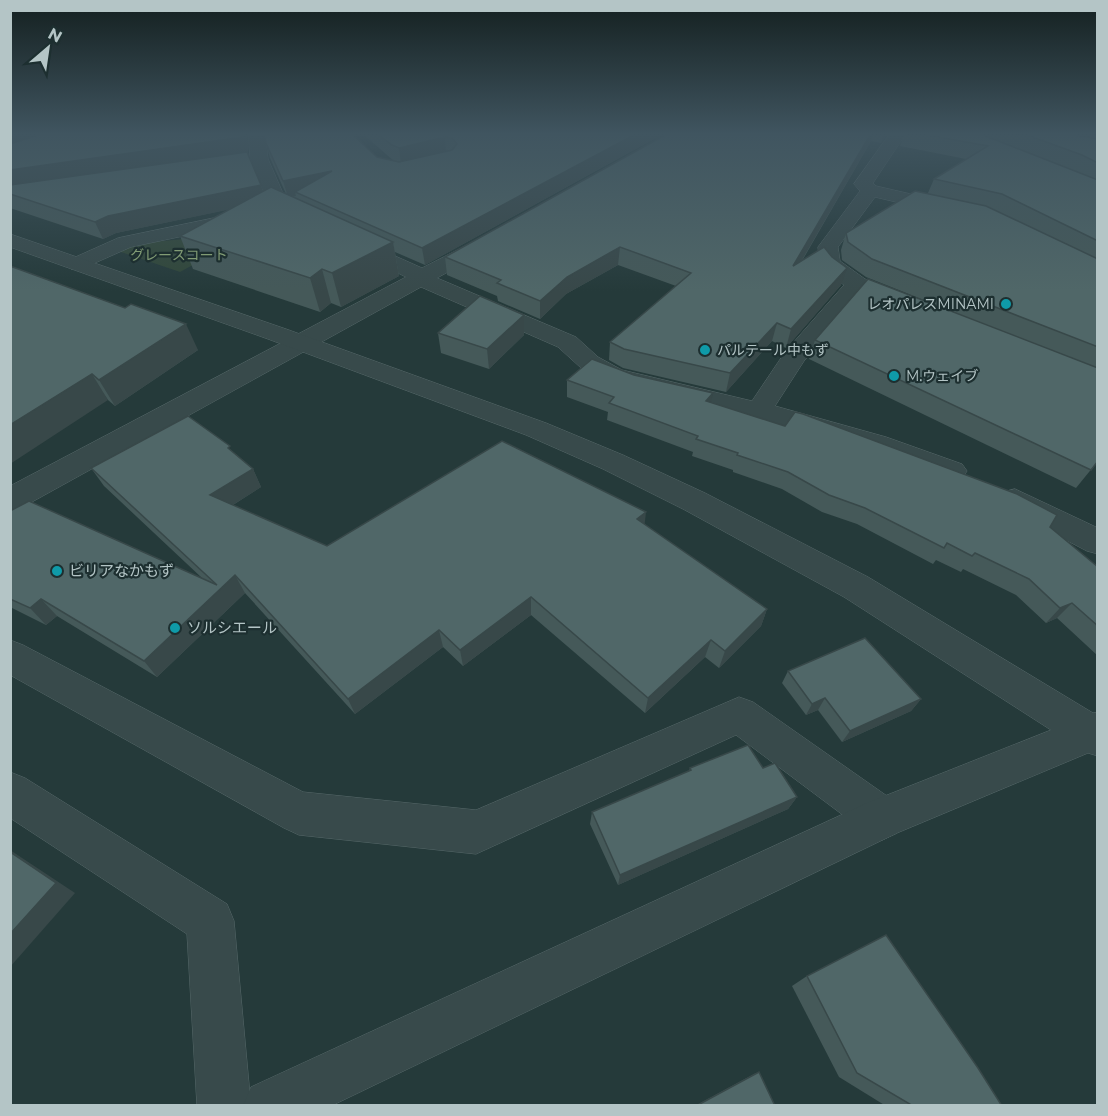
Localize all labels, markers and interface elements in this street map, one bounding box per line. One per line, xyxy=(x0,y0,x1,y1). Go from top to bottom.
north arrow xyxy=(18,18,78,78)
text: N xyxy=(45,24,65,47)
park label: グレースコート xyxy=(130,246,228,264)
place label: レオパレスMINAMI xyxy=(867,295,994,313)
marker: レオパレスMINAMI xyxy=(999,297,1013,311)
place label: パルテール中もず xyxy=(717,341,829,359)
marker: パルテール中もず xyxy=(698,343,712,357)
place label: M.ウェイブ xyxy=(906,367,978,385)
marker: M.ウェイブ xyxy=(887,369,901,383)
place label: ビリアなかもず xyxy=(69,561,174,580)
marker: ビリアなかもず xyxy=(50,564,64,578)
place label: ソルシエール xyxy=(187,618,277,637)
marker: ソルシエール xyxy=(168,621,182,635)

